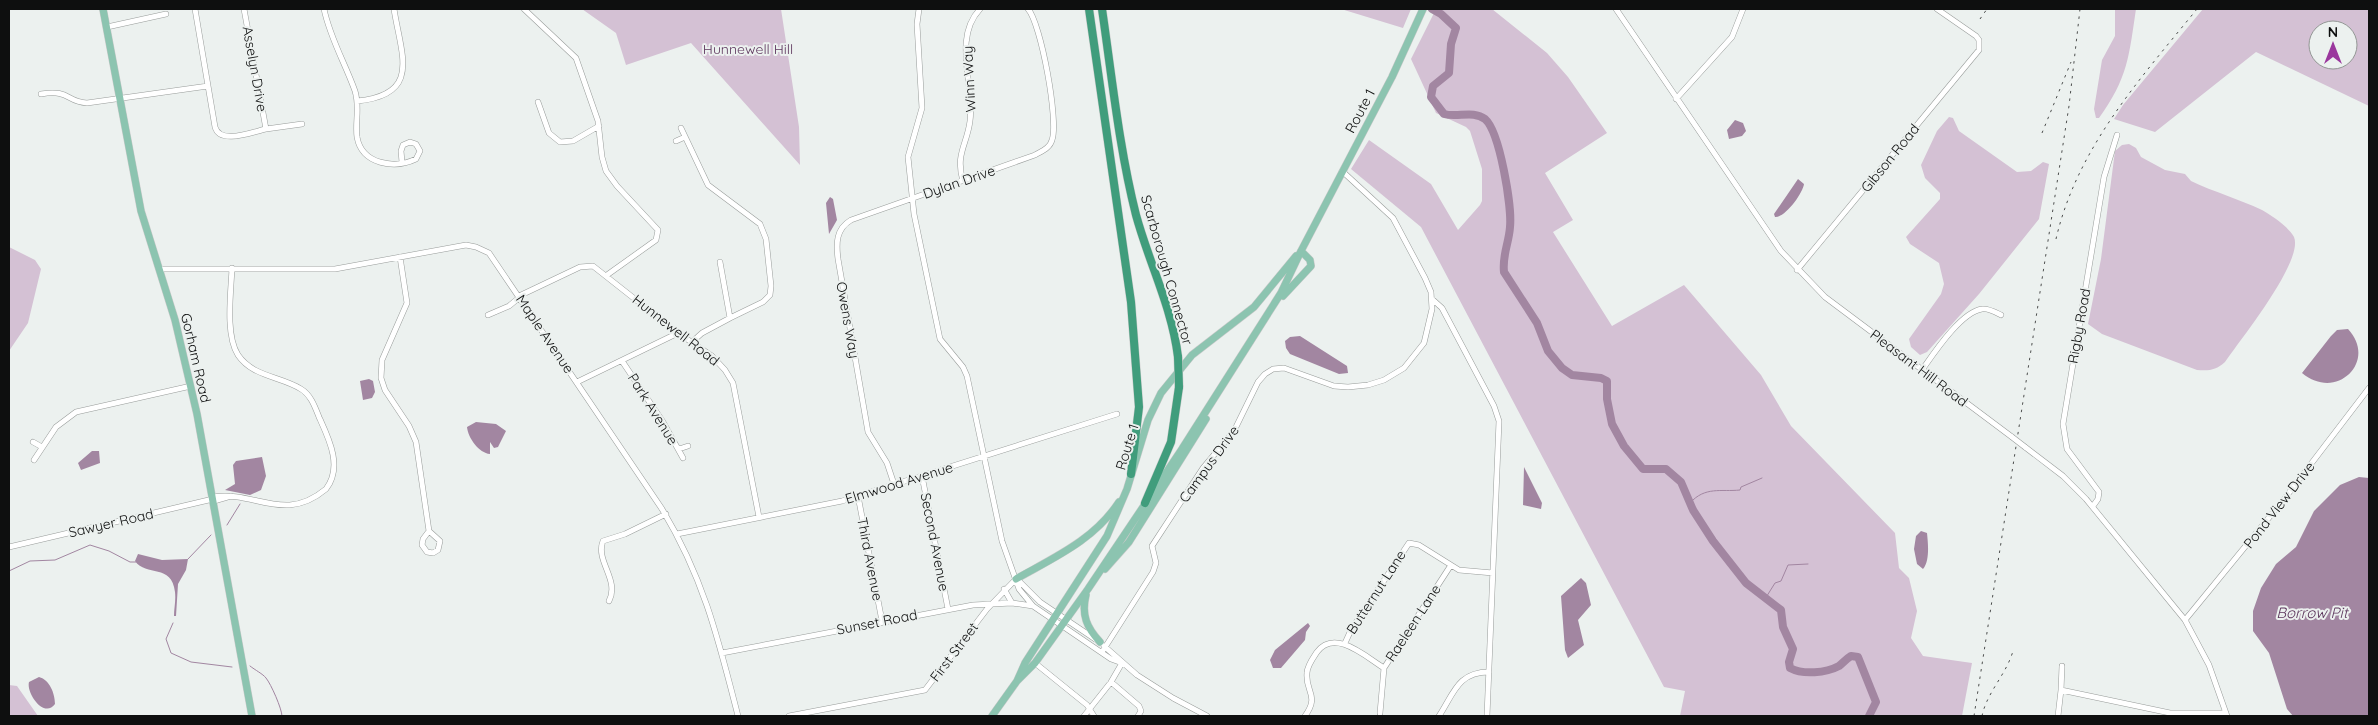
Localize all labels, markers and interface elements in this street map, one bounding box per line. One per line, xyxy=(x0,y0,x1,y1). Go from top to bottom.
north arrow xyxy=(2308,20,2358,70)
text: N xyxy=(2328,23,2338,41)
street label: Asselyn Drive xyxy=(239,25,271,113)
park label: Hunnewell Hill xyxy=(703,40,793,58)
street label: Winn Way xyxy=(958,45,980,113)
street label: Route 1 xyxy=(1341,86,1379,136)
street label: Gibson Road xyxy=(1857,120,1923,196)
street label: Dylan Drive xyxy=(920,161,998,203)
street label: Scarborough Connector xyxy=(1137,193,1197,348)
street label: Owens Way xyxy=(832,280,864,360)
street label: Rigby Road xyxy=(2064,287,2094,365)
street label: Hunnewell Road xyxy=(629,290,723,370)
street label: Maple Avenue xyxy=(512,291,578,377)
street label: Gorham Road xyxy=(177,311,215,405)
street label: Pleasant Hill Road xyxy=(1867,325,1971,411)
street label: Park Avenue xyxy=(624,370,682,448)
street label: Route 1 xyxy=(1111,422,1143,472)
street label: Campus Drive xyxy=(1175,422,1243,506)
street label: Elmwood Avenue xyxy=(843,458,955,508)
street label: Pond View Drive xyxy=(2239,458,2319,552)
street label: Second Avenue xyxy=(917,491,953,593)
street label: Sawyer Road xyxy=(67,504,155,542)
street label: Third Avenue xyxy=(853,516,887,602)
street label: Butternut Lane xyxy=(1342,547,1410,637)
street label: Raeleen Lane xyxy=(1381,581,1445,665)
water label: Borrow Pit xyxy=(2276,603,2350,622)
street label: Sunset Road xyxy=(835,605,919,639)
street label: First Street xyxy=(926,619,982,685)

